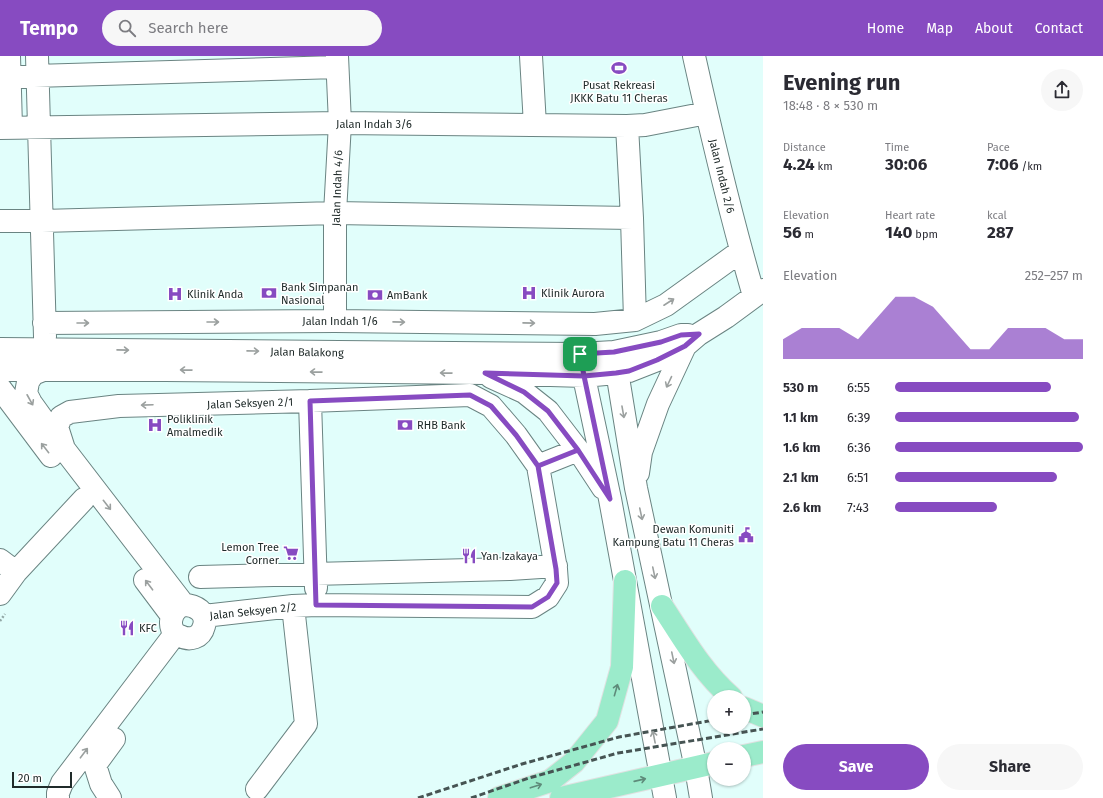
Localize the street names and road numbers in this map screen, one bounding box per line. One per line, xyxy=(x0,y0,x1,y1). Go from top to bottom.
street label: Jalan Indah 3/6 xyxy=(336,118,412,131)
street label: Jalan Indah 2/6 xyxy=(706,138,737,215)
street label: Jalan Indah 4/6 xyxy=(330,150,345,226)
street label: Jalan Indah 1/6 xyxy=(302,315,378,328)
street label: Jalan Balakong xyxy=(270,345,344,360)
street label: Jalan Seksyen 2/1 xyxy=(207,395,293,412)
street label: Jalan Seksyen 2/2 xyxy=(209,600,297,623)

